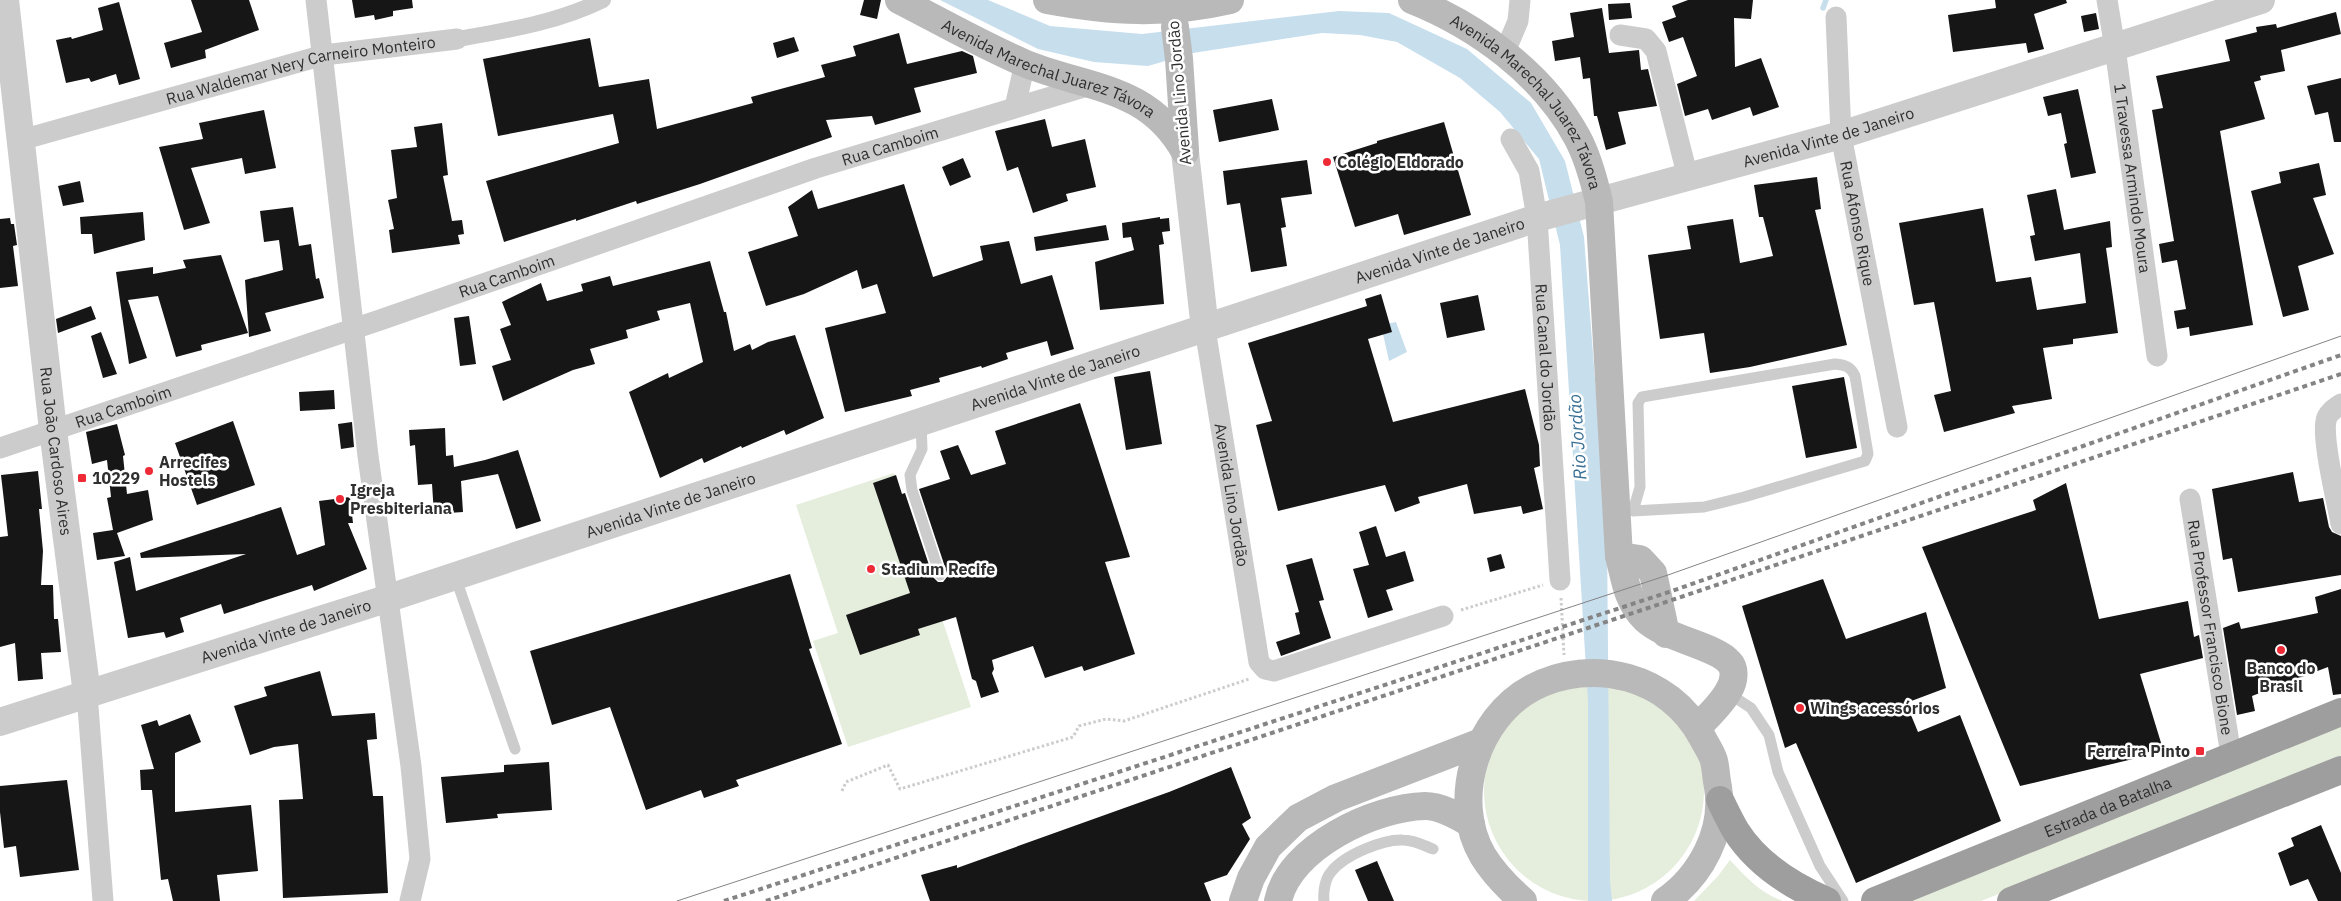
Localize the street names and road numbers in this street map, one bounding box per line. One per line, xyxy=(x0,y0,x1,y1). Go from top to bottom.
street label: Avenida Marechal Juarez Távora xyxy=(1447,10,1606,192)
street label: Avenida Marechal Juarez Távora xyxy=(938,14,1160,122)
street label: Avenida Lino Jordão xyxy=(1163,20,1195,166)
street label: Rua Waldemar Nery Carneiro Monteiro xyxy=(164,32,437,109)
street label: 1 Travessa Armindo Moura xyxy=(2110,82,2156,275)
street label: Avenida Vinte de Janeiro xyxy=(1741,102,1916,171)
street label: Rua Camboim xyxy=(839,122,941,170)
street label: Rua Afonso Rique xyxy=(1836,159,1880,288)
street label: Avenida Vinte de Janeiro xyxy=(1352,213,1527,288)
street label: Rua Camboim xyxy=(456,250,557,302)
street label: Rua Canal do Jordão xyxy=(1531,283,1561,432)
street label: Avenida Vinte de Janeiro xyxy=(968,340,1143,415)
street label: Rua João Cardoso Aires xyxy=(36,366,76,537)
street label: Rua Camboim xyxy=(72,381,174,432)
street label: Avenida Lino Jordão xyxy=(1210,422,1253,568)
street label: Avenida Vinte de Janeiro xyxy=(583,467,758,542)
street label: Rua Professor Francisco Bione xyxy=(2183,518,2238,737)
street label: Avenida Vinte de Janeiro xyxy=(198,594,373,667)
street label: Estrada da Batalha xyxy=(2041,772,2175,841)

